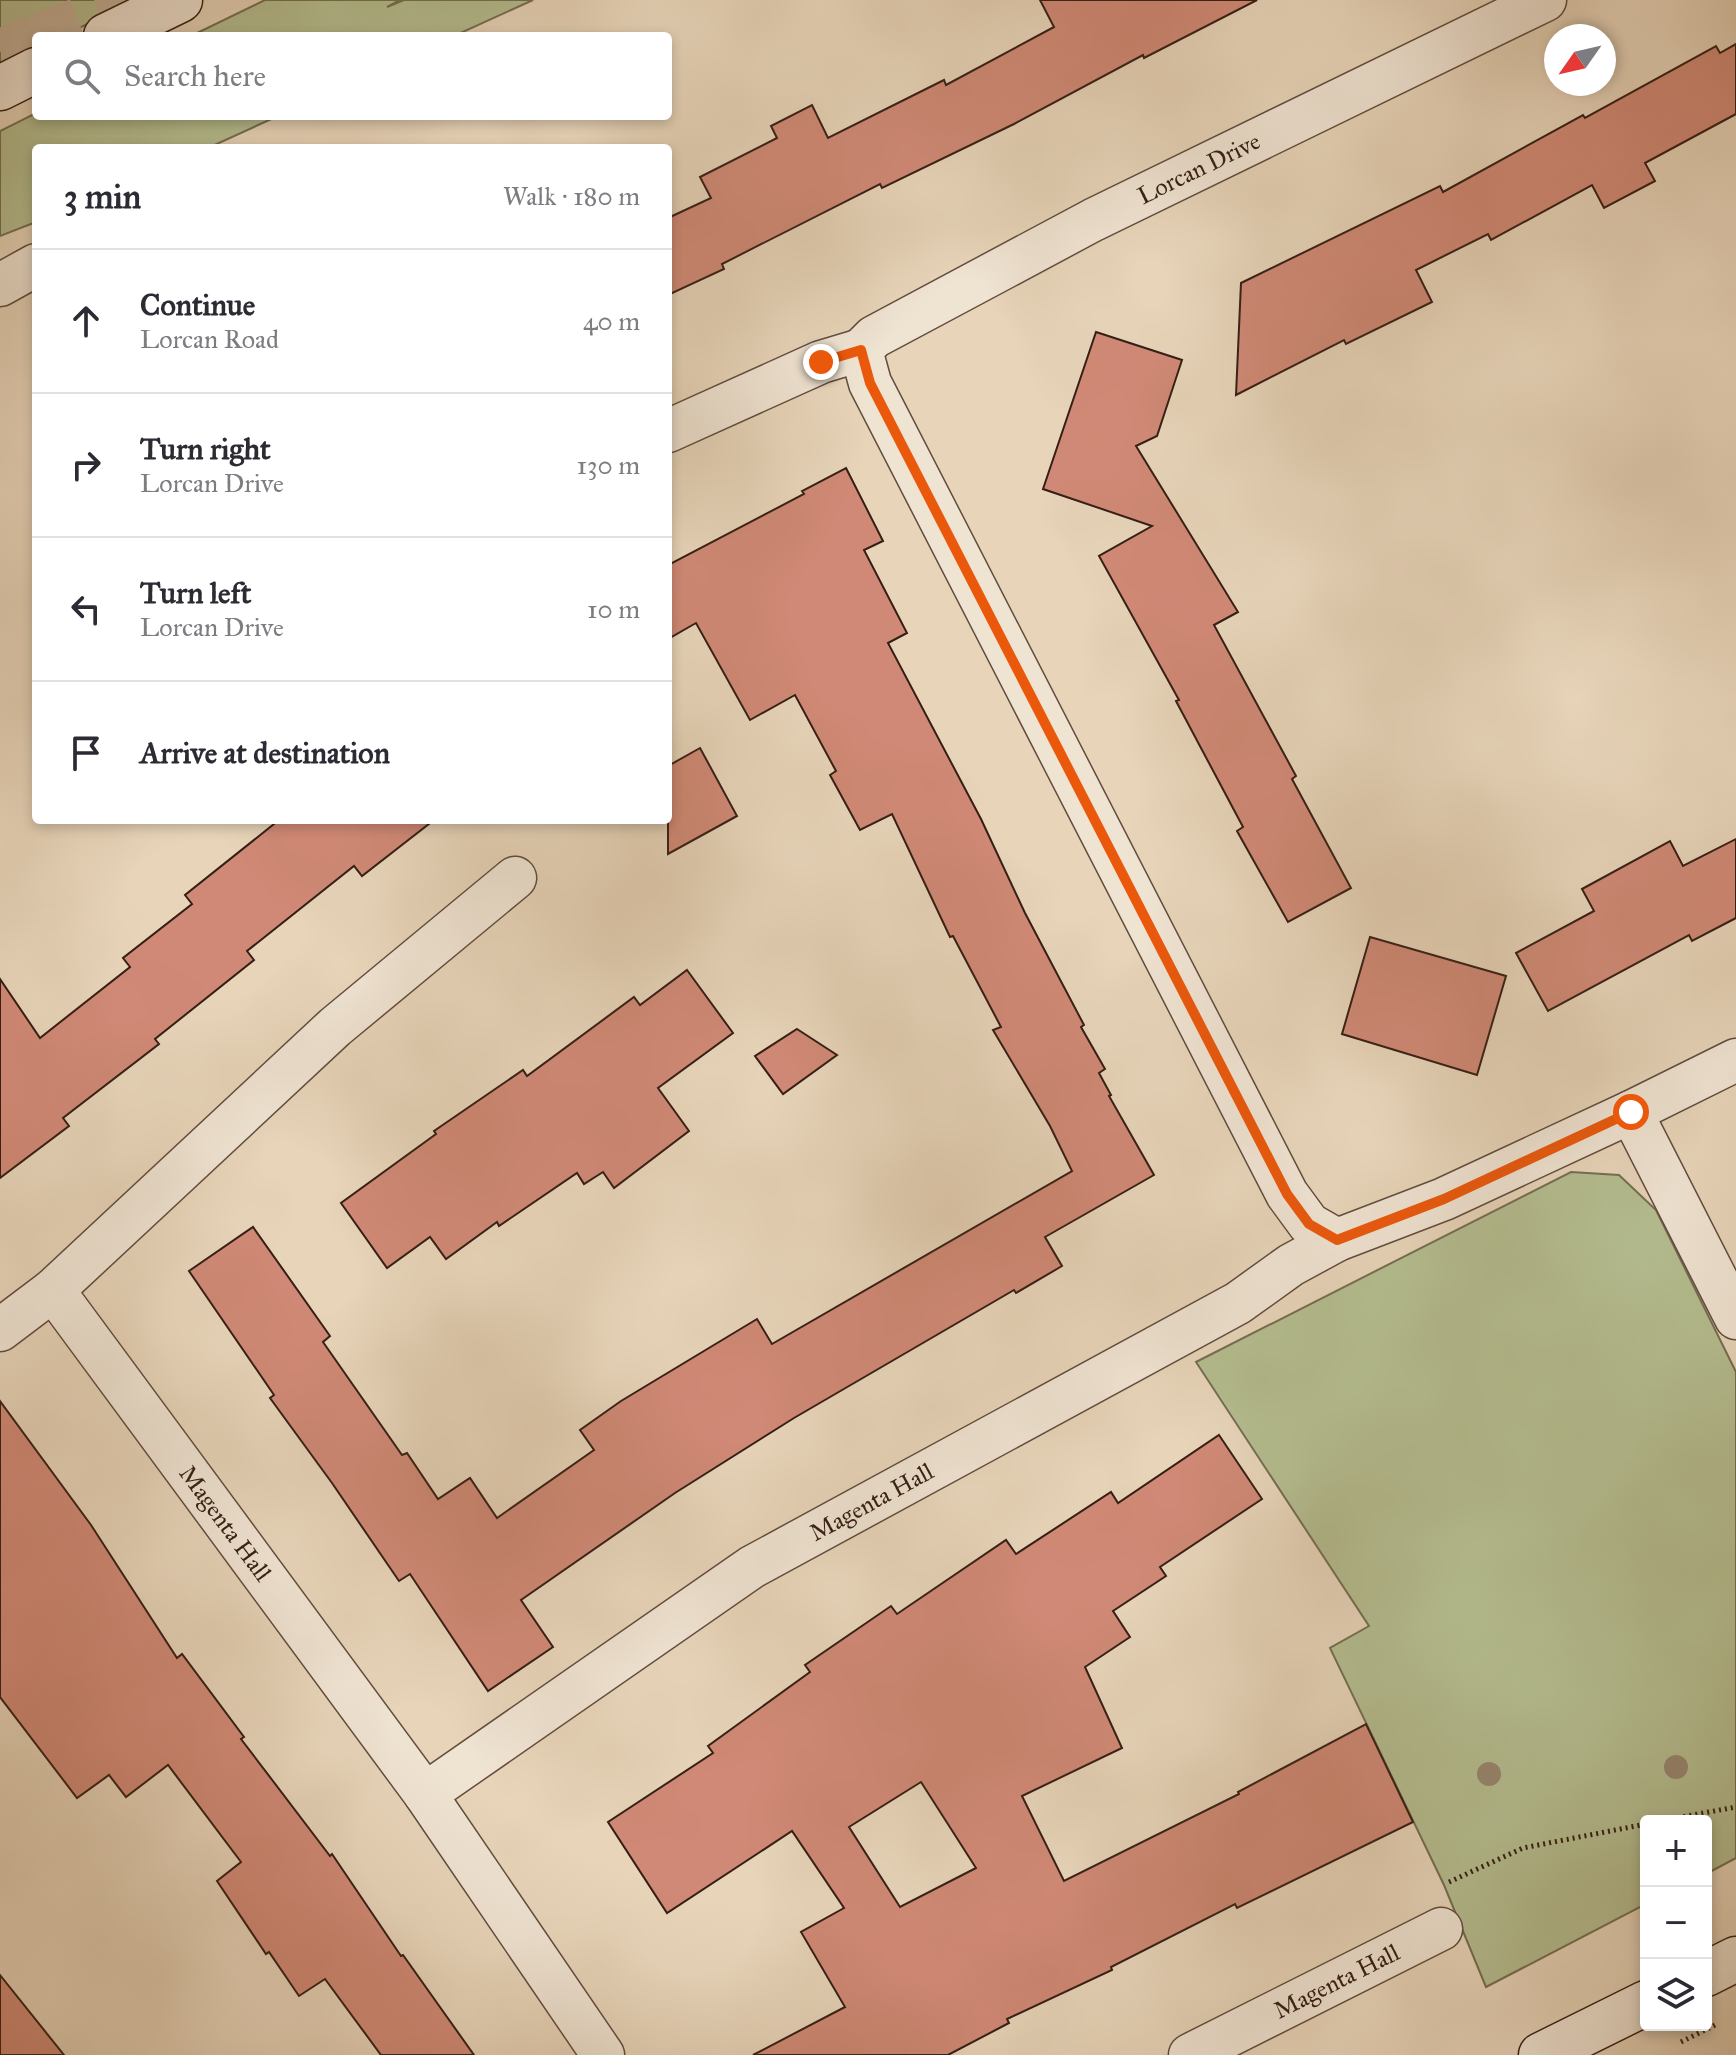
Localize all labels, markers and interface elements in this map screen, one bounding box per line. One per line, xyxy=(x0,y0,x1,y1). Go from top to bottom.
north arrow xyxy=(1544,24,1616,96)
search box xyxy=(32,32,672,120)
icon: search xyxy=(60,54,104,98)
text: Search here xyxy=(124,58,266,94)
street label: Lorcan Drive xyxy=(1133,126,1265,211)
text: 3 min xyxy=(64,176,141,217)
text: Walk · 180 m xyxy=(503,180,640,212)
text: Continue xyxy=(140,287,255,323)
icon: ahead xyxy=(64,299,108,343)
text: 40 m xyxy=(583,305,640,337)
text: Lorcan Road xyxy=(140,323,279,355)
route end xyxy=(803,344,839,380)
text: Turn right xyxy=(140,431,271,467)
icon: right xyxy=(64,443,108,487)
text: 130 m xyxy=(577,449,640,481)
text: Lorcan Drive xyxy=(140,467,284,499)
text: Turn left xyxy=(140,575,251,611)
icon: left xyxy=(64,587,108,631)
text: 10 m xyxy=(587,593,640,625)
text: Lorcan Drive xyxy=(140,611,284,643)
icon: arrive xyxy=(64,731,108,775)
text: Arrive at destination xyxy=(140,735,390,771)
route start xyxy=(1613,1094,1649,1130)
street label: Magenta Hall xyxy=(804,1456,939,1548)
street label: Magenta Hall xyxy=(173,1459,278,1588)
map controls xyxy=(1640,1815,1712,2031)
button: + xyxy=(1640,1815,1712,1887)
button: − xyxy=(1640,1887,1712,1959)
street label: Magenta Hall xyxy=(1269,1937,1405,2025)
button: layers xyxy=(1640,1959,1712,2031)

